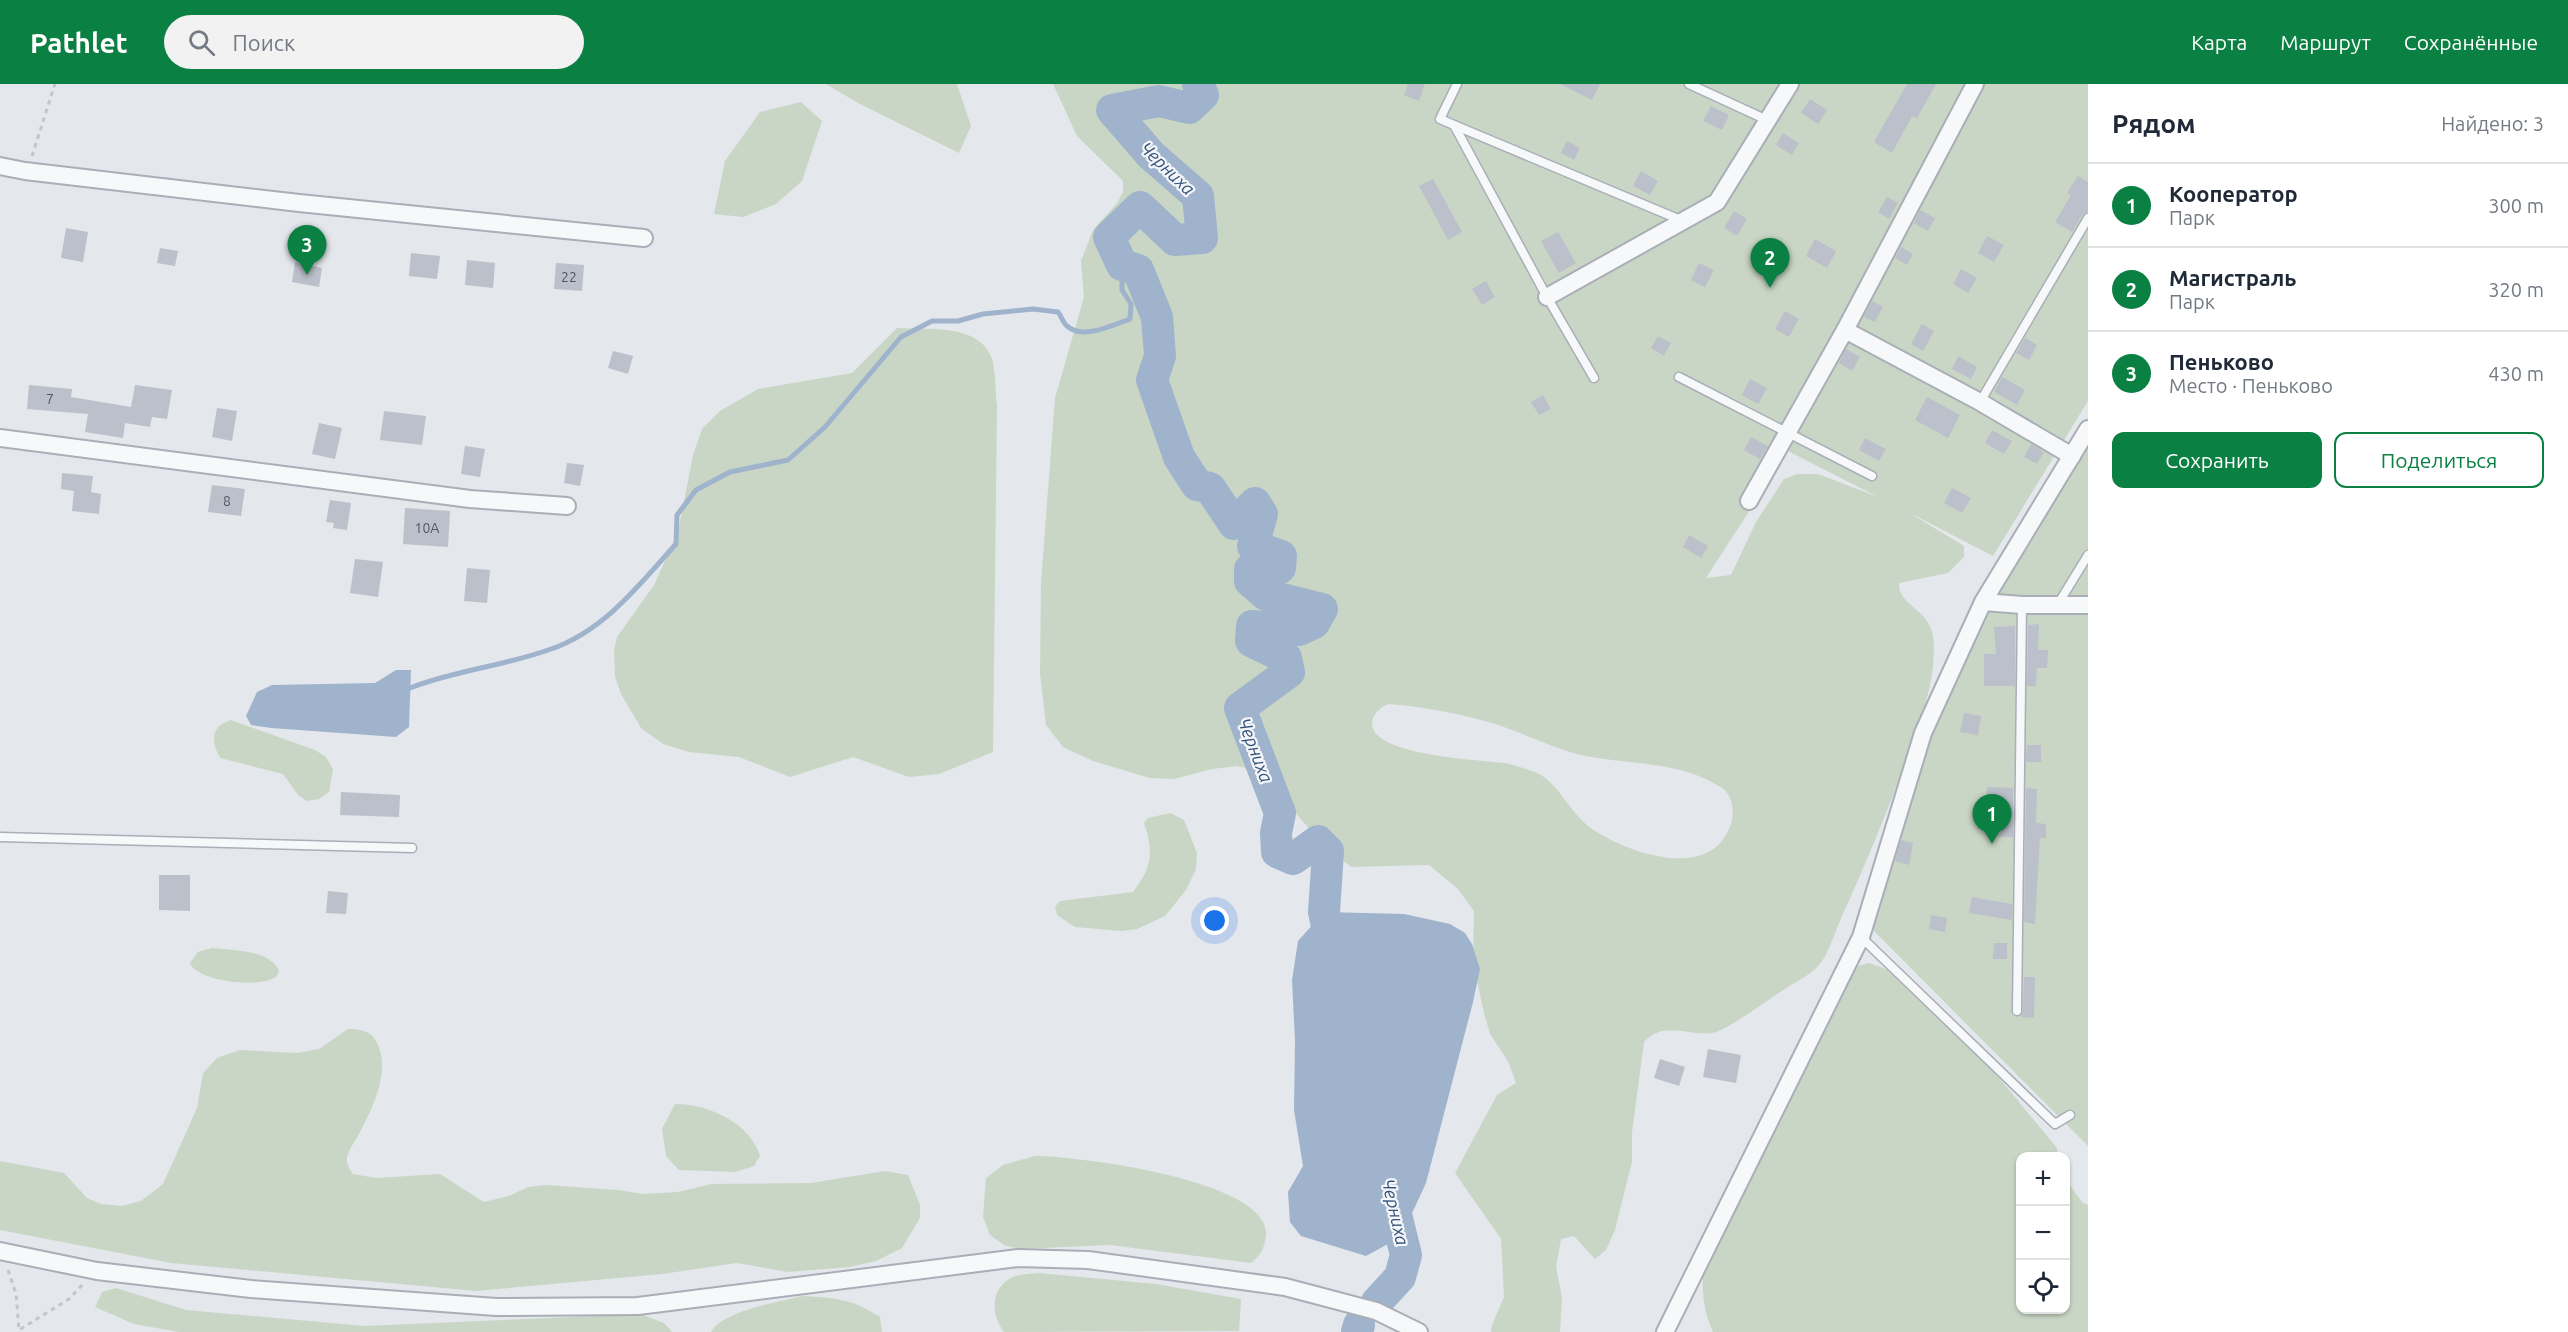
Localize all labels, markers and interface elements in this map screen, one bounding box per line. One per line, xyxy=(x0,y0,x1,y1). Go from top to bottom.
search box xyxy=(164,15,584,69)
icon: search xyxy=(185,26,218,59)
text: Pathlet xyxy=(30,27,128,58)
text: Поиск xyxy=(233,30,295,55)
text: Карта xyxy=(2191,30,2247,54)
text: Маршрут xyxy=(2280,30,2371,54)
text: Сохранённые xyxy=(2404,30,2538,54)
text: Рядом xyxy=(2112,109,2196,138)
text: Найдено: 3 xyxy=(2441,112,2544,135)
water label: Черниха xyxy=(1137,137,1199,199)
text: Кооператор xyxy=(2169,181,2298,206)
text: 1 xyxy=(2126,194,2137,217)
text: 300 m xyxy=(2488,194,2544,217)
text: Парк xyxy=(2169,206,2215,229)
pin: 3 xyxy=(288,226,326,275)
pin: 2 xyxy=(1750,238,1790,288)
text: Магистраль xyxy=(2169,265,2297,290)
house number: 22 xyxy=(561,269,577,285)
text: 2 xyxy=(2126,278,2137,301)
text: 320 m xyxy=(2488,278,2544,301)
text: Парк xyxy=(2169,290,2215,313)
text: Пеньково xyxy=(2169,349,2274,374)
text: 3 xyxy=(2126,362,2137,385)
text: 430 m xyxy=(2488,362,2544,385)
text: Место · Пеньково xyxy=(2169,374,2333,397)
house number: 7 xyxy=(46,391,54,407)
button: Сохранить xyxy=(2112,432,2322,488)
button: Поделиться xyxy=(2334,432,2544,488)
house number: 8 xyxy=(223,493,231,509)
house number: 10А xyxy=(415,520,439,536)
water label: Черниха xyxy=(1235,715,1277,785)
pin: 1 xyxy=(1972,794,2012,844)
your location xyxy=(1200,906,1229,935)
map controls xyxy=(2016,1152,2070,1314)
button: + xyxy=(2016,1152,2070,1206)
water label: Черниха xyxy=(1379,1177,1413,1247)
button: − xyxy=(2016,1206,2070,1260)
button: locate xyxy=(2016,1260,2070,1314)

